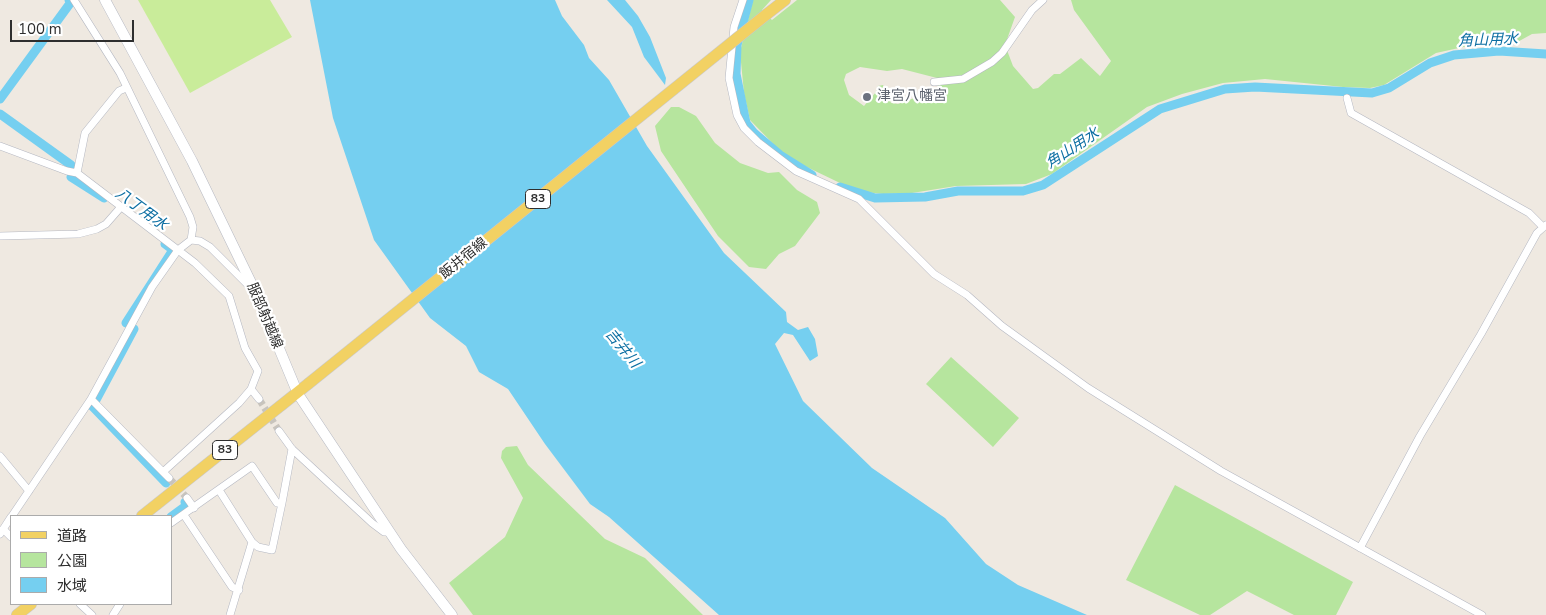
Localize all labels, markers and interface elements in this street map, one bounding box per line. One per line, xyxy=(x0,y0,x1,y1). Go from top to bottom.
scale bar xyxy=(12,10,136,42)
text: 100 m xyxy=(18,19,62,39)
water label: 角山用水 xyxy=(1458,31,1518,51)
place label: 津宮八幡宮 xyxy=(877,89,947,105)
marker: 津宮八幡宮 xyxy=(861,91,873,103)
water label: 角山用水 xyxy=(1043,125,1103,173)
water label: 八丁用水 xyxy=(111,185,171,235)
road number: 83 xyxy=(526,190,550,208)
street label: 飯井宿線 xyxy=(437,235,491,283)
street label: 服部射越線 xyxy=(243,281,285,351)
water label: 吉井川 xyxy=(601,326,643,372)
road number: 83 xyxy=(212,440,238,460)
legend xyxy=(10,515,172,605)
text: 道路 xyxy=(57,526,87,546)
text: 公園 xyxy=(57,551,87,571)
text: 水域 xyxy=(57,576,87,596)

